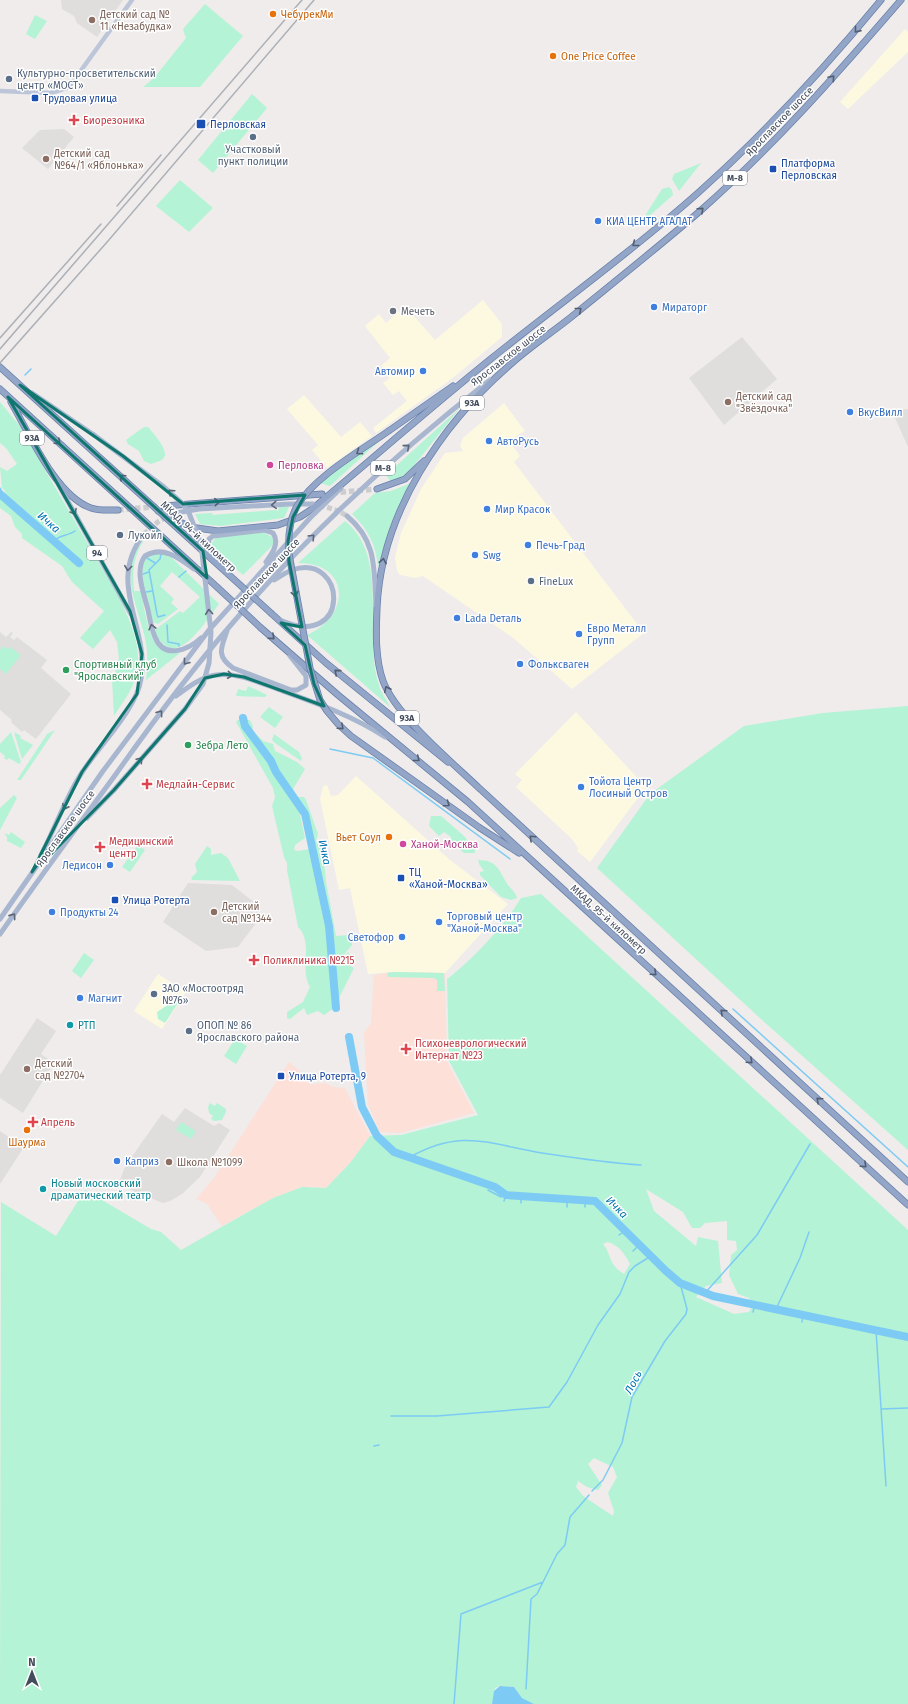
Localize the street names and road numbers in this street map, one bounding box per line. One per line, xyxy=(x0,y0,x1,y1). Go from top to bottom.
street label: Ярославское шоссе xyxy=(744,85,816,159)
road number: М-8 xyxy=(723,171,747,185)
street label: Ярославское шоссе xyxy=(469,323,548,389)
road number: 93A xyxy=(460,396,484,410)
road number: 93A xyxy=(20,431,44,445)
road number: М-8 xyxy=(371,461,395,475)
street label: МКАД, 94-й километр xyxy=(158,499,239,575)
street label: Ярославское шоссе xyxy=(231,536,302,611)
road number: 94 xyxy=(87,546,107,560)
road number: 93A xyxy=(395,711,419,725)
street label: Ярославское шоссе xyxy=(34,788,98,869)
street label: МКАД, 95-й километр xyxy=(568,882,649,957)

